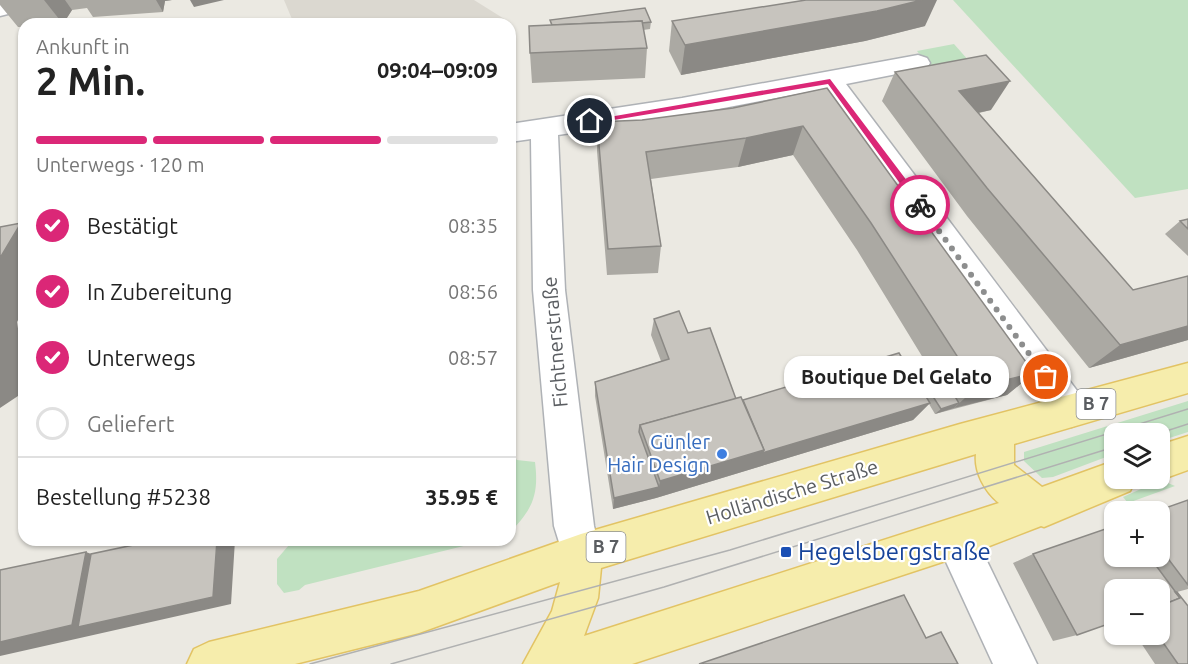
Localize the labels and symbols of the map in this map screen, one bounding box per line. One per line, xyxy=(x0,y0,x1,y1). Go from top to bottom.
pin xyxy=(564,95,615,146)
courier xyxy=(890,175,950,235)
street label: Fichtnerstraße xyxy=(537,276,572,409)
pin xyxy=(1020,351,1071,402)
callout: Boutique Del Gelato xyxy=(785,356,1010,398)
road number: B 7 xyxy=(1076,389,1116,419)
place label: Günler Hair Design xyxy=(607,430,710,476)
marker: Günler Hair Design xyxy=(715,447,729,461)
street label: Holländische Straße xyxy=(703,454,881,529)
road number: B 7 xyxy=(586,532,626,562)
place label: Hegelsbergstraße xyxy=(798,538,991,565)
marker: Hegelsbergstraße xyxy=(779,545,793,559)

